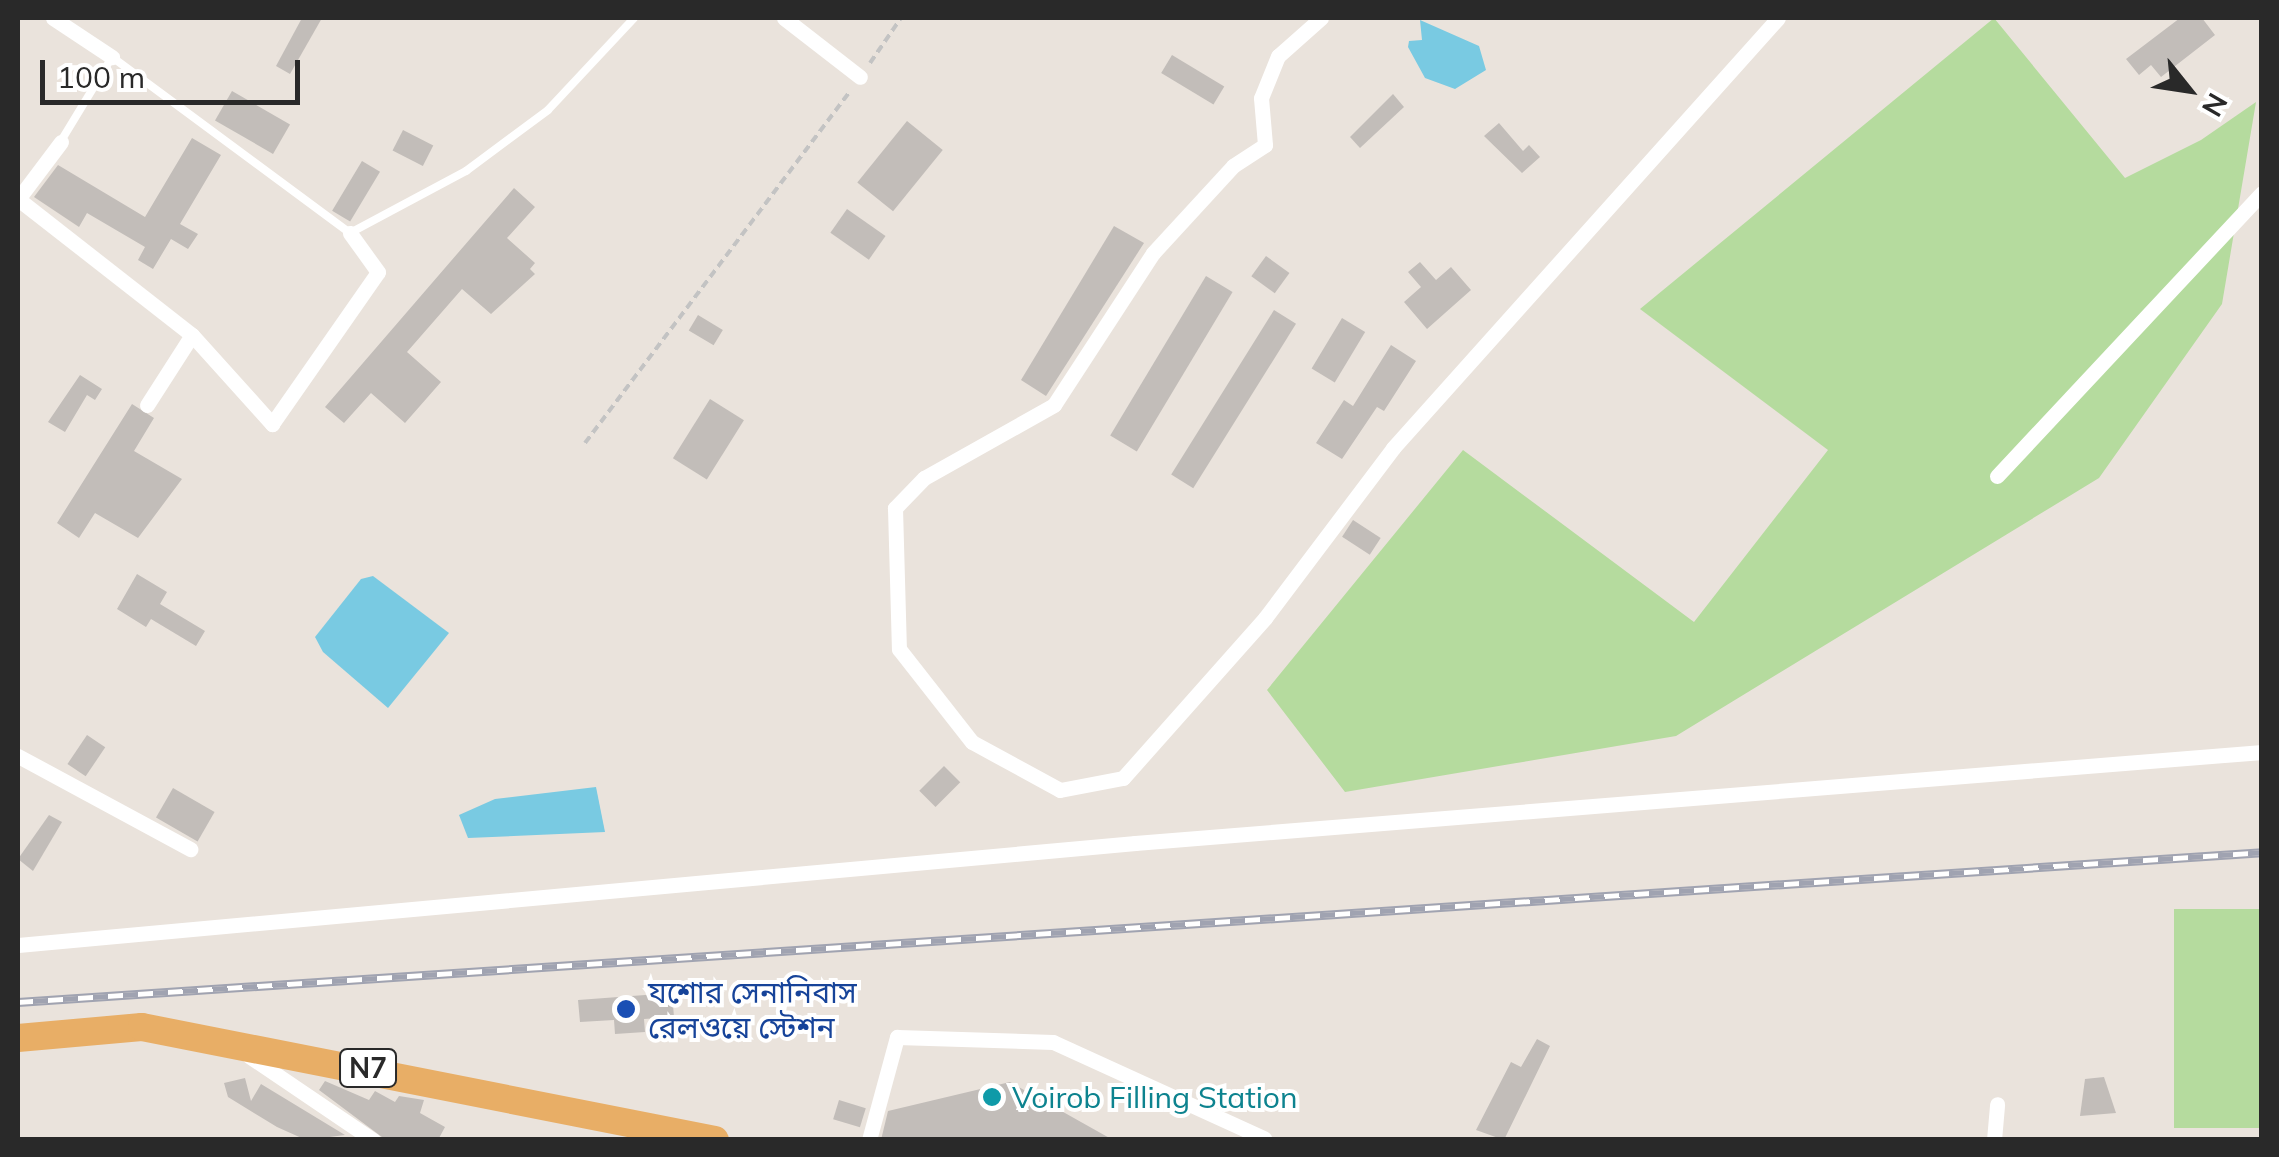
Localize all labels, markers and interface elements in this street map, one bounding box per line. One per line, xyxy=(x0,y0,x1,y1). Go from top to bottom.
scale bar xyxy=(45,40,305,102)
north arrow xyxy=(2139,40,2239,140)
text: 100 m xyxy=(57,58,145,96)
text: N xyxy=(2195,87,2236,123)
place label: যশোর সেনানিবাস রেলওয়ে স্টেশন xyxy=(648,974,857,1044)
marker: যশোর সেনানিবাস রেলওয়ে স্টেশন xyxy=(613,996,639,1022)
road number: N7 xyxy=(338,1045,398,1091)
place label: Voirob Filling Station xyxy=(1012,1079,1298,1115)
marker: Voirob Filling Station xyxy=(981,1086,1003,1108)

